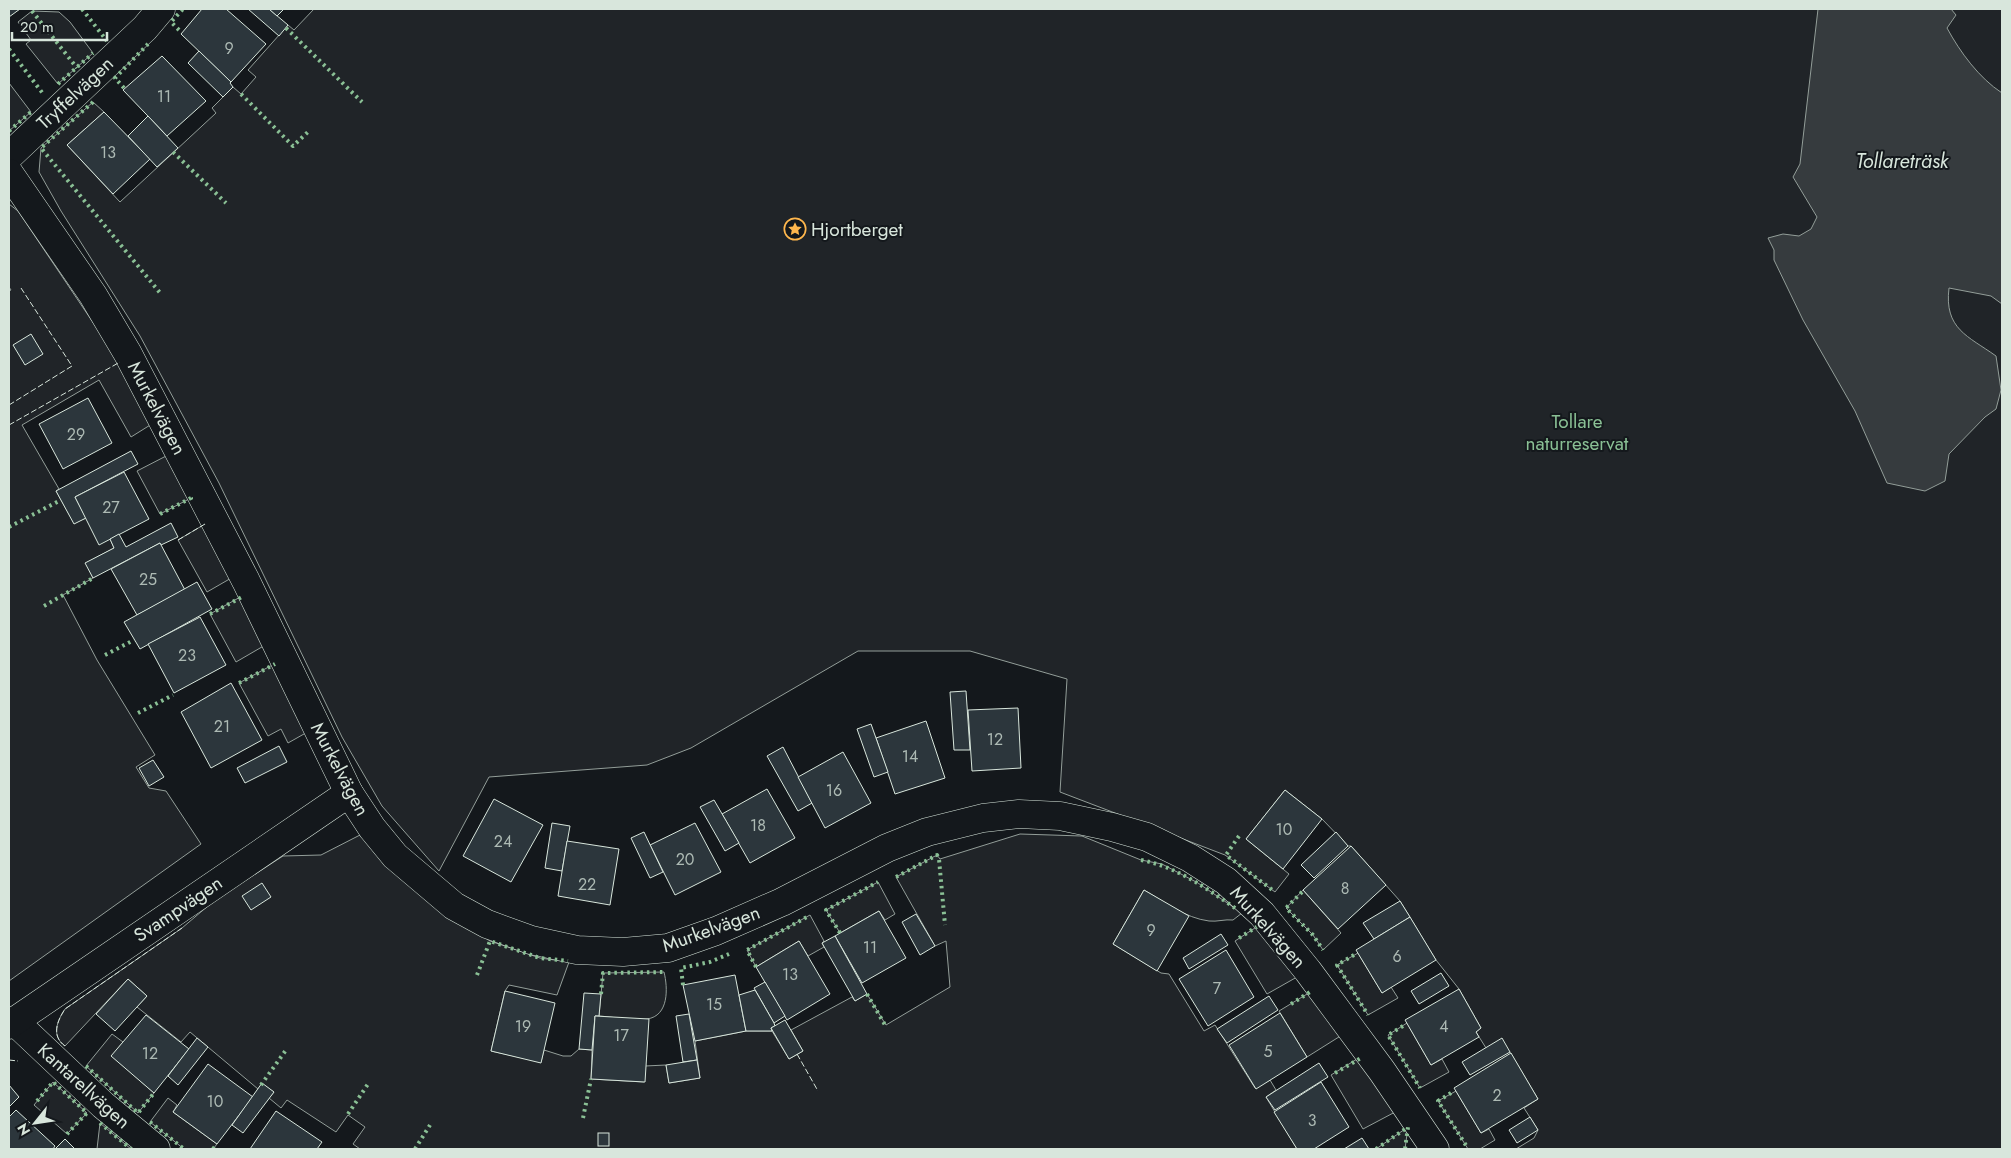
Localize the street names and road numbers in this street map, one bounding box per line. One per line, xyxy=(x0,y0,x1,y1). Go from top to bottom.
street label: Tryffelvägen xyxy=(31,50,119,136)
street label: Murkelvägen xyxy=(121,357,193,459)
street label: Murkelvägen xyxy=(304,718,376,820)
street label: Svampvägen xyxy=(128,869,228,949)
street label: Murkelvägen xyxy=(1224,880,1312,974)
street label: Murkelvägen xyxy=(658,899,764,959)
street label: Kantarellvägen xyxy=(32,1037,136,1135)

